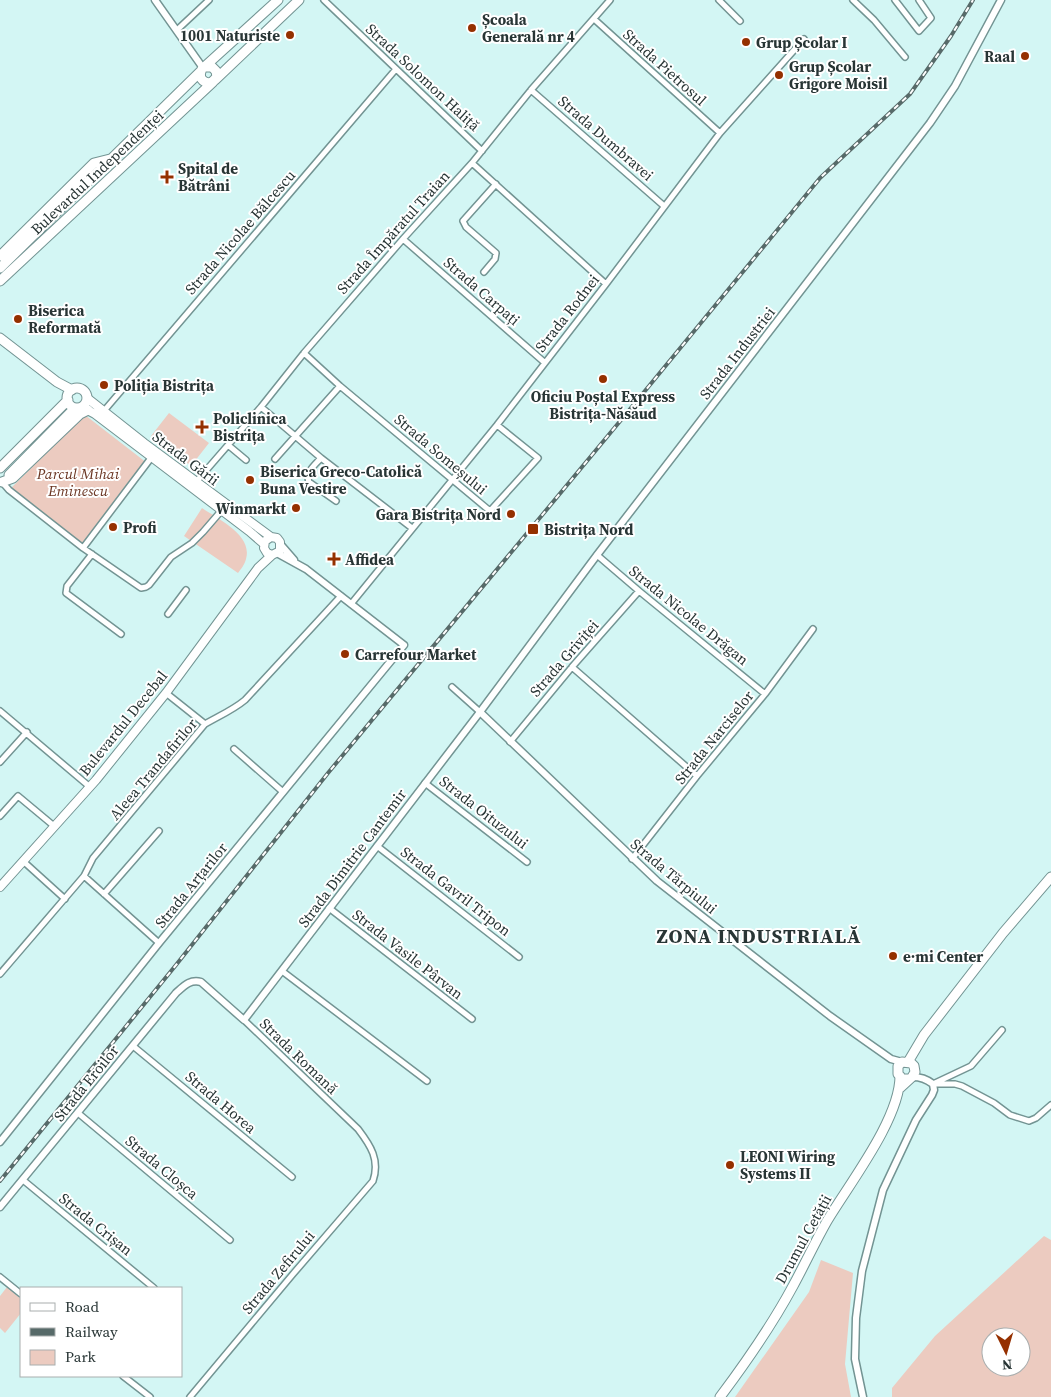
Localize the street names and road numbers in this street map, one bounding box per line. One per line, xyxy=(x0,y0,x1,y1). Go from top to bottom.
street label: Strada Solomon Haliță xyxy=(361,18,485,136)
street label: Strada Pietrosul xyxy=(619,24,712,111)
street label: Strada Dumbravei xyxy=(554,91,658,185)
street label: Bulevardul Independenței xyxy=(26,105,168,239)
street label: Strada Nicolae Bălcescu xyxy=(180,165,300,299)
street label: Strada Împăratul Traian xyxy=(332,166,454,298)
street label: Strada Carpați xyxy=(439,252,525,330)
street label: Strada Rodnei xyxy=(530,270,604,356)
street label: Strada Industriei xyxy=(694,302,780,404)
street label: Strada Someșului xyxy=(390,409,492,499)
street label: Strada Gării xyxy=(148,426,224,490)
street label: Strada Nicolae Drăgan xyxy=(625,560,753,670)
street label: Strada Griviței xyxy=(525,615,603,701)
street label: Bulevardul Decebal xyxy=(74,666,172,780)
street label: Strada Narciselor xyxy=(670,685,759,788)
street label: Aleea Trandafirilor xyxy=(104,713,202,824)
street label: Strada Oituzului xyxy=(435,771,533,853)
street label: Strada Dimitrie Cantemir xyxy=(293,784,411,932)
street label: Strada Tărpiului xyxy=(626,833,722,919)
street label: Strada Arțarilor xyxy=(150,837,232,932)
street label: Strada Gavril Tripon xyxy=(396,841,516,941)
street label: Strada Vasile Pârvan xyxy=(348,904,468,1004)
street label: Strada Romană xyxy=(255,1013,343,1099)
street label: Strada Eroilor xyxy=(49,1040,124,1126)
street label: Strada Horea xyxy=(181,1066,261,1138)
street label: Strada Cloșca xyxy=(121,1130,203,1204)
street label: Strada Crișan xyxy=(55,1188,137,1260)
street label: Drumul Cetății xyxy=(770,1190,836,1288)
street label: Strada Zefirului xyxy=(237,1226,319,1318)

